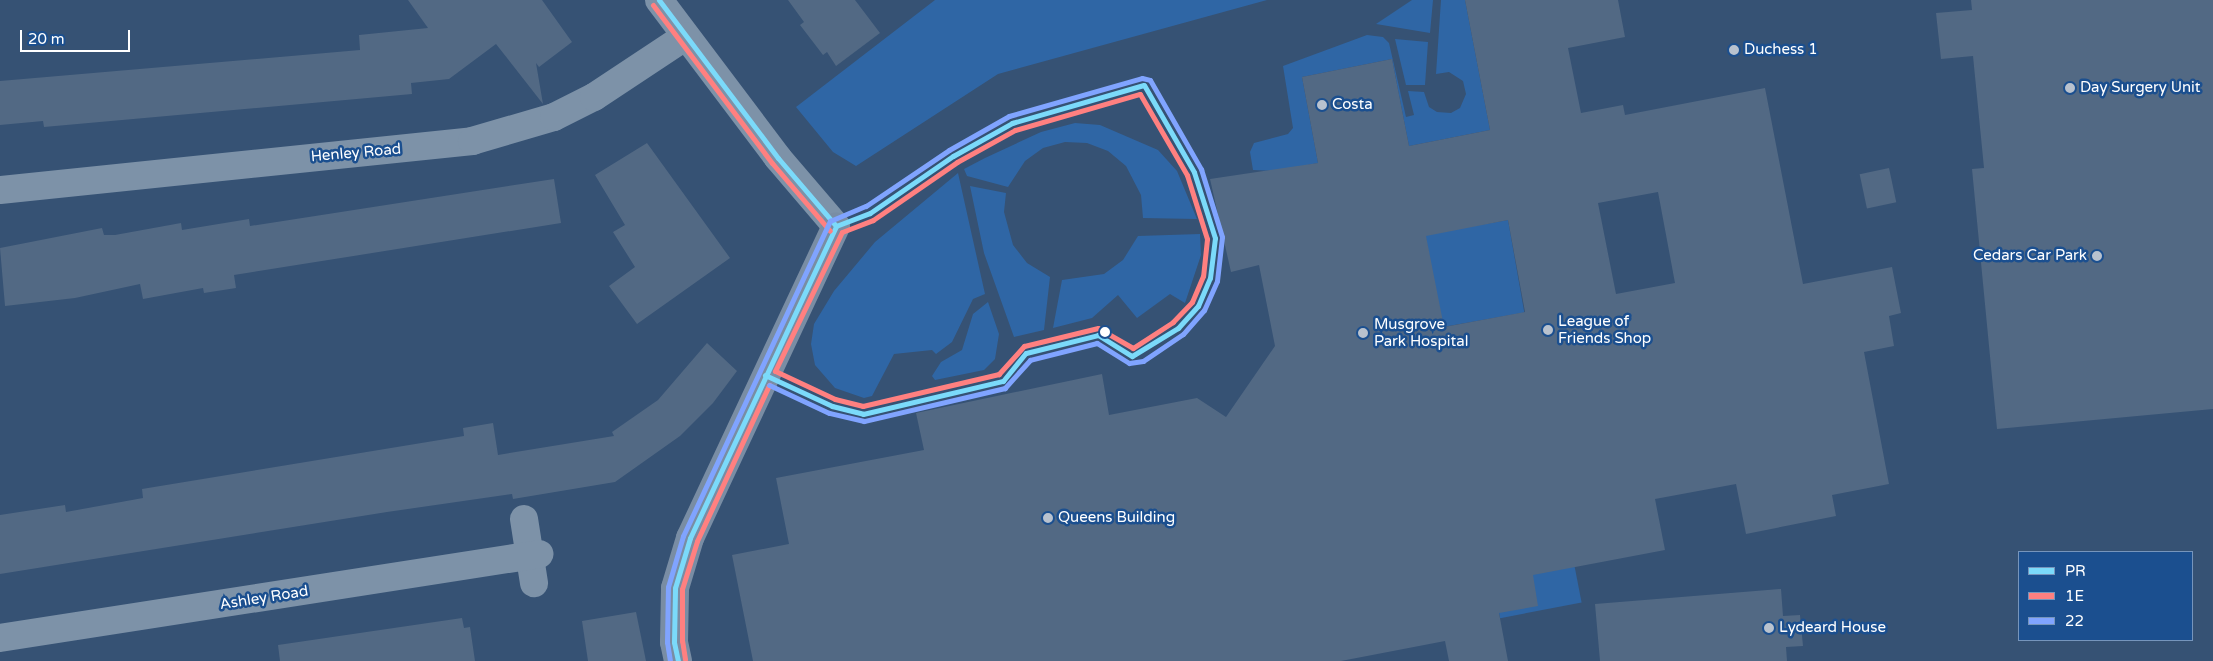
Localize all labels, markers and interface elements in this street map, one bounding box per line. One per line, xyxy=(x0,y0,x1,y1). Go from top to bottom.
scale bar xyxy=(22,20,132,52)
text: 20 m xyxy=(28,30,65,48)
place label: Duchess 1 xyxy=(1744,41,1818,59)
marker: Duchess 1 xyxy=(1728,44,1740,56)
place label: Day Surgery Unit xyxy=(2080,79,2200,97)
marker: Day Surgery Unit xyxy=(2064,82,2076,94)
place label: Costa xyxy=(1332,96,1373,114)
marker: Costa xyxy=(1316,99,1328,111)
street label: Henley Road xyxy=(310,140,402,166)
place label: Cedars Car Park xyxy=(1973,247,2087,265)
marker: Cedars Car Park xyxy=(2091,250,2103,262)
place label: League of Friends Shop xyxy=(1558,312,1651,347)
place label: Musgrove Park Hospital xyxy=(1374,315,1468,350)
marker: League of Friends Shop xyxy=(1542,324,1554,336)
marker: Musgrove Park Hospital xyxy=(1356,326,1370,340)
unlabelled marker xyxy=(1100,327,1110,337)
place label: Queens Building xyxy=(1058,509,1175,527)
marker: Queens Building xyxy=(1042,512,1054,524)
legend xyxy=(2018,551,2193,641)
text: PR xyxy=(2065,562,2086,580)
street label: Ashley Road xyxy=(218,582,310,614)
text: 1E xyxy=(2065,587,2084,605)
text: 22 xyxy=(2065,612,2084,630)
place label: Lydeard House xyxy=(1779,619,1886,637)
marker: Lydeard House xyxy=(1763,622,1775,634)

